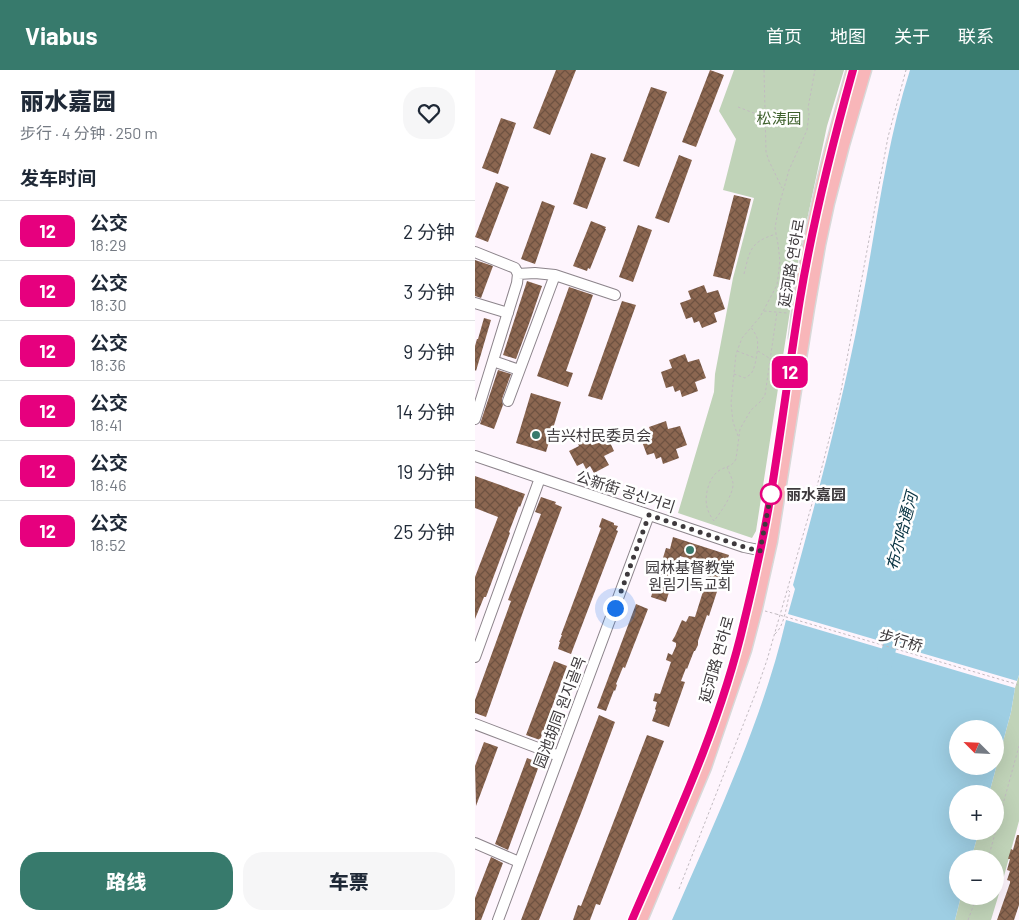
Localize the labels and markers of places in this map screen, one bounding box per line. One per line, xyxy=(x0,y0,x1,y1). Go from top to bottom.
place label: 吉兴村民委员会 xyxy=(546,426,651,444)
marker: 吉兴村民委员会 xyxy=(530,429,542,441)
marker: 丽水嘉园 xyxy=(760,483,782,505)
place label: 丽水嘉园 xyxy=(786,485,846,503)
marker: 园林基督教堂 원림기독교회 xyxy=(684,544,696,556)
place label: 园林基督教堂 원림기독교회 xyxy=(645,558,735,593)

